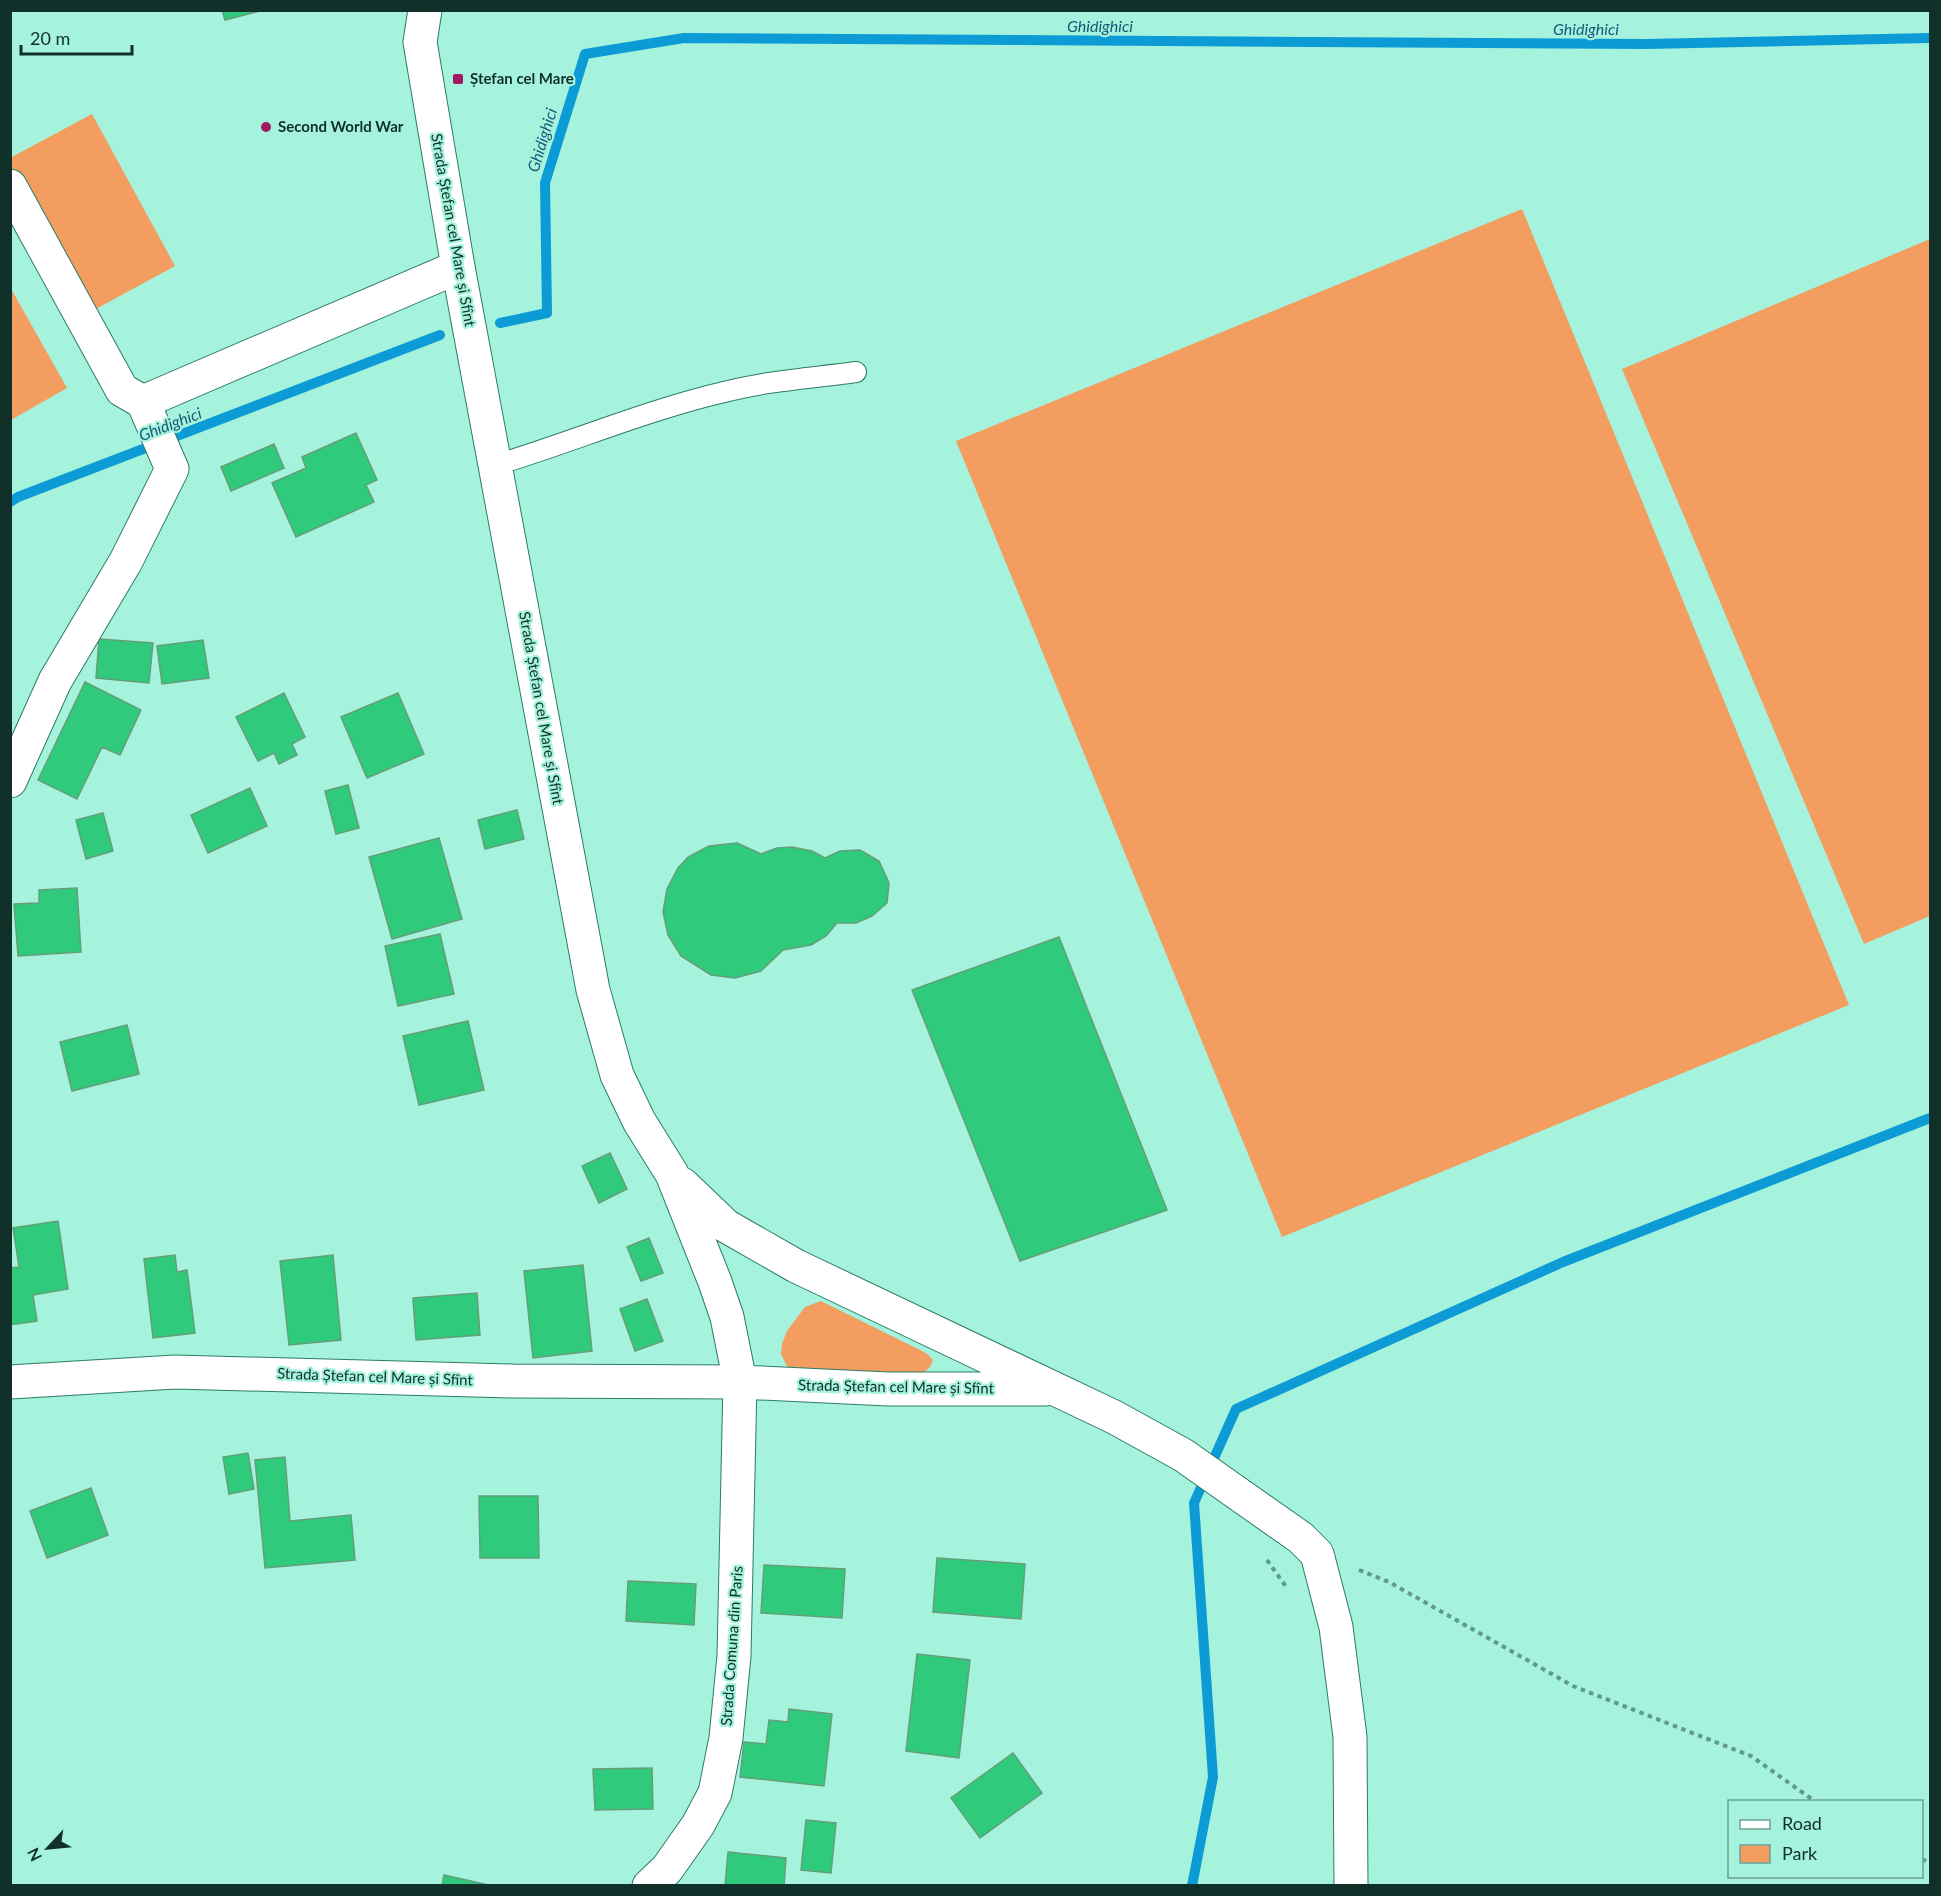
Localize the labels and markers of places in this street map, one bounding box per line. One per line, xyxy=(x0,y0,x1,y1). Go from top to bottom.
place label: Ștefan cel Mare xyxy=(470,69,574,87)
marker: Ștefan cel Mare xyxy=(451,72,465,86)
place label: Second World War xyxy=(278,117,404,135)
marker: Second World War xyxy=(259,120,273,134)

